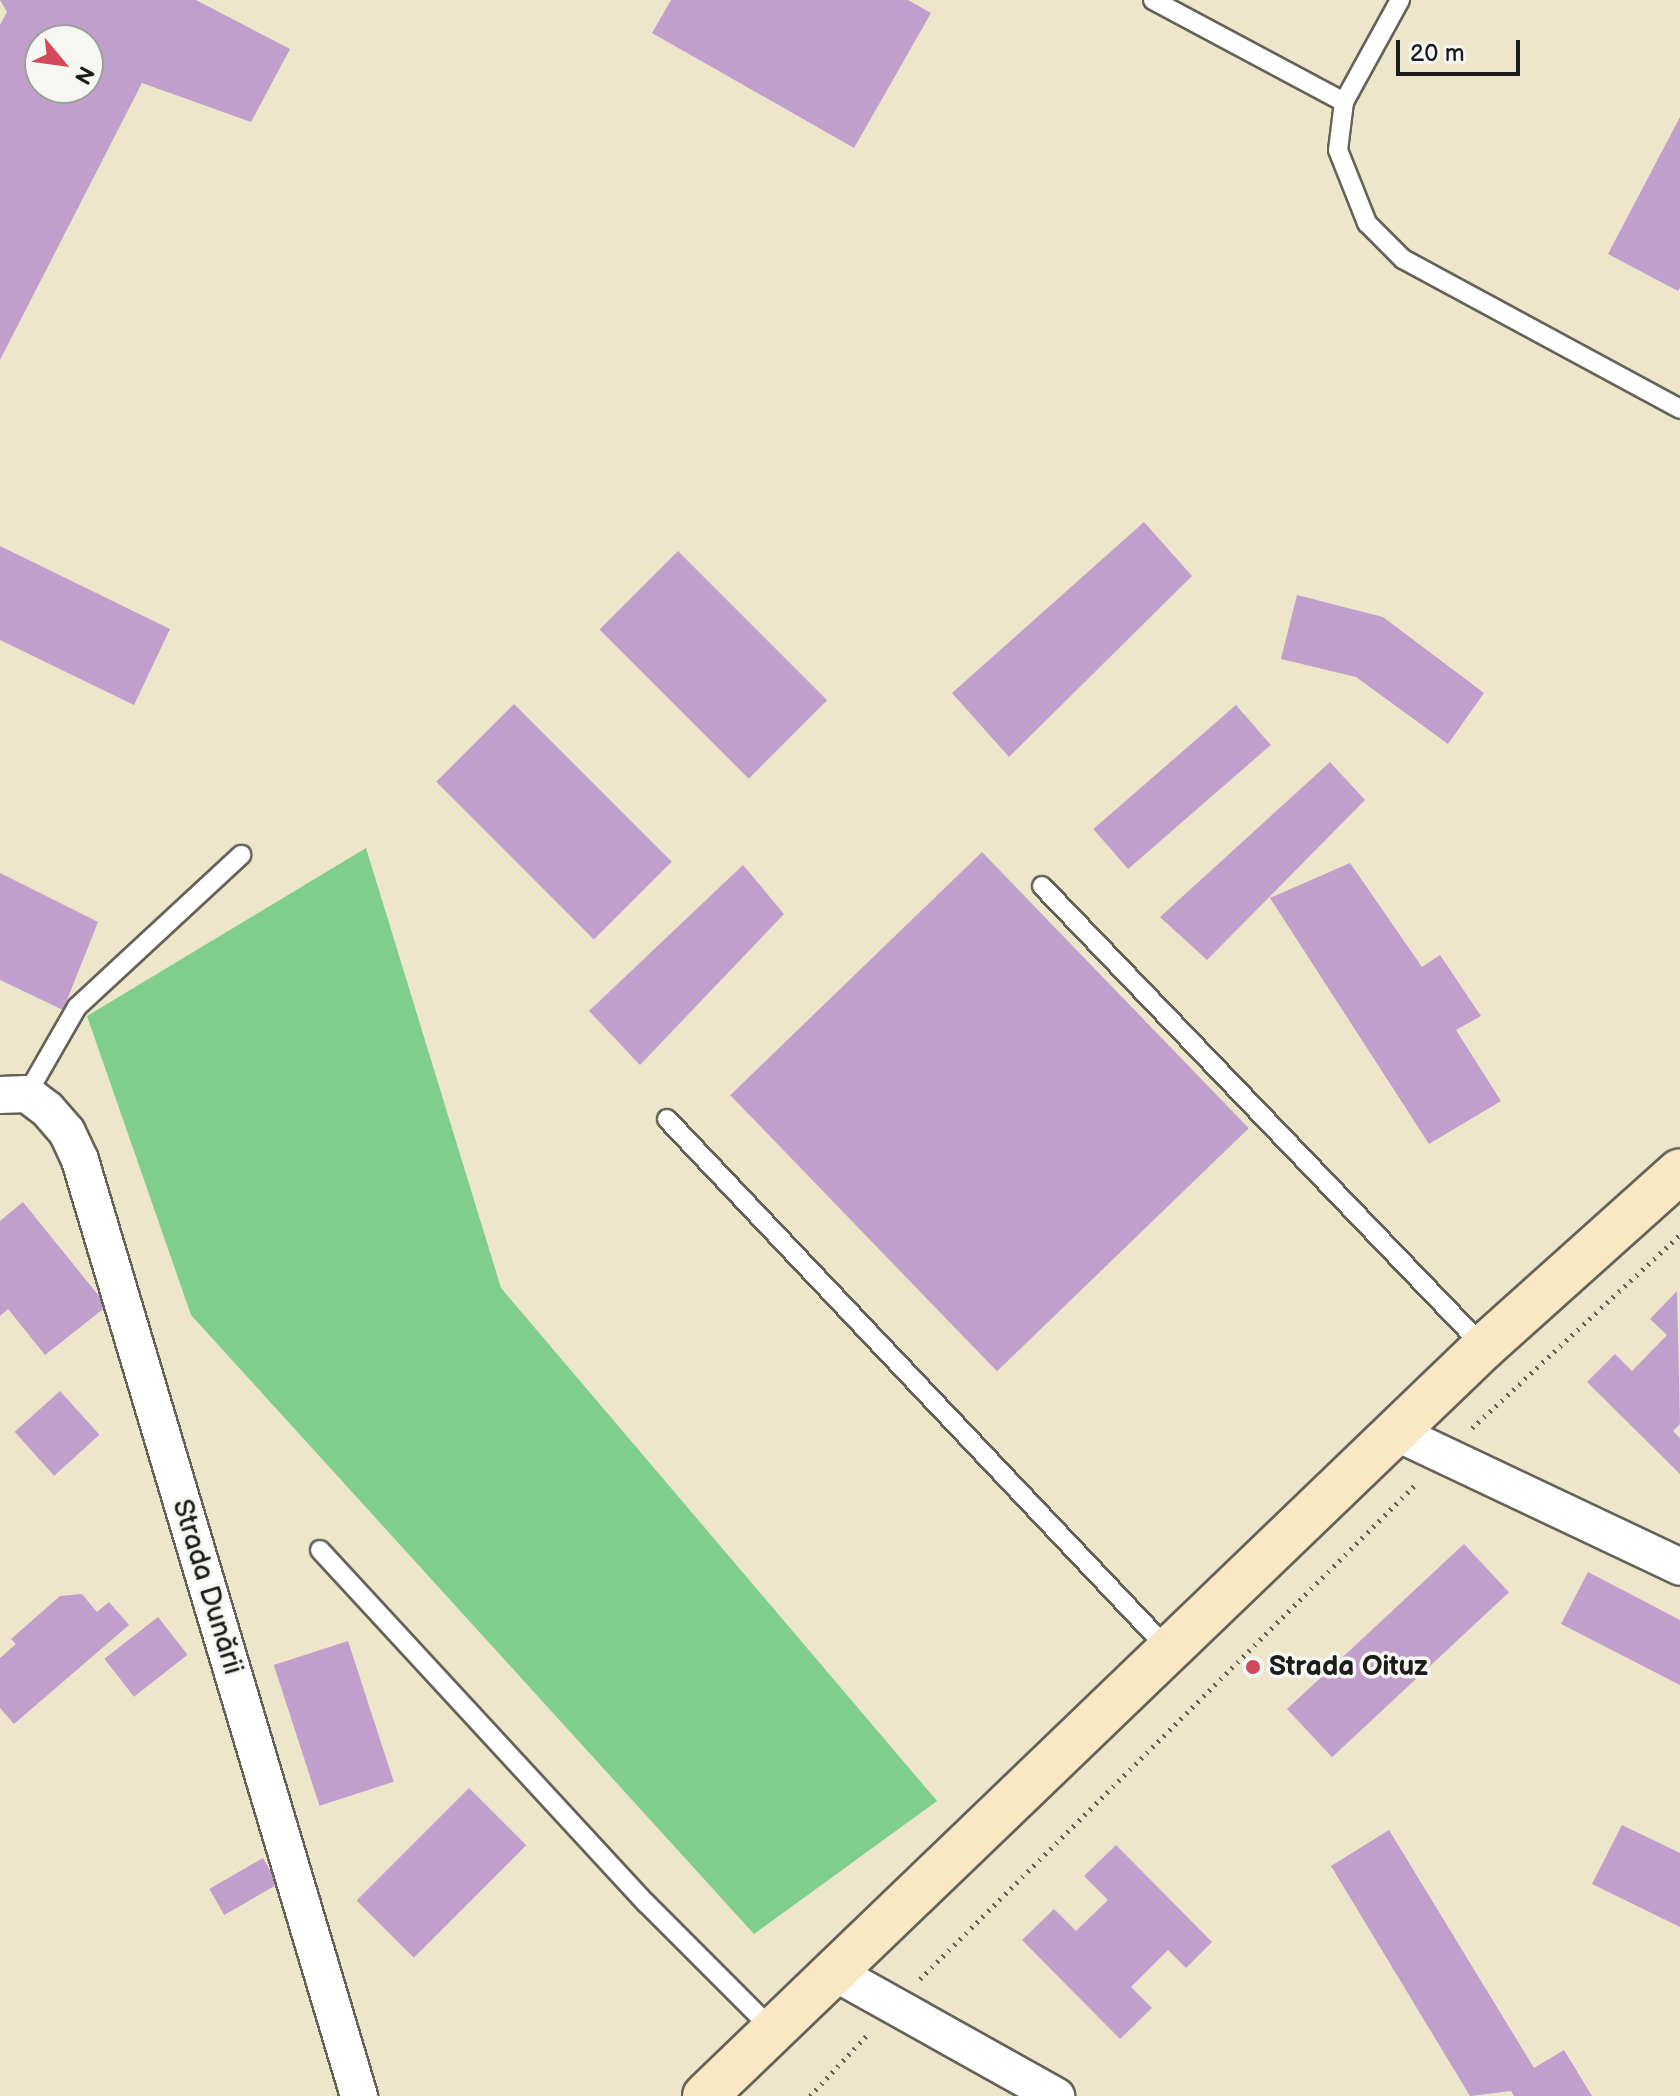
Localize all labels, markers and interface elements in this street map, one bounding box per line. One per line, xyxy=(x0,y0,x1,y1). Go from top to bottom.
north arrow xyxy=(24,24,104,104)
scale bar xyxy=(1400,24,1524,74)
text: 20 m xyxy=(1410,39,1465,68)
text: N xyxy=(68,61,99,89)
street label: Strada Dunării xyxy=(164,1495,250,1679)
place label: Strada Oituz xyxy=(1269,1650,1428,1684)
marker: Strada Oituz xyxy=(1244,1658,1262,1676)

